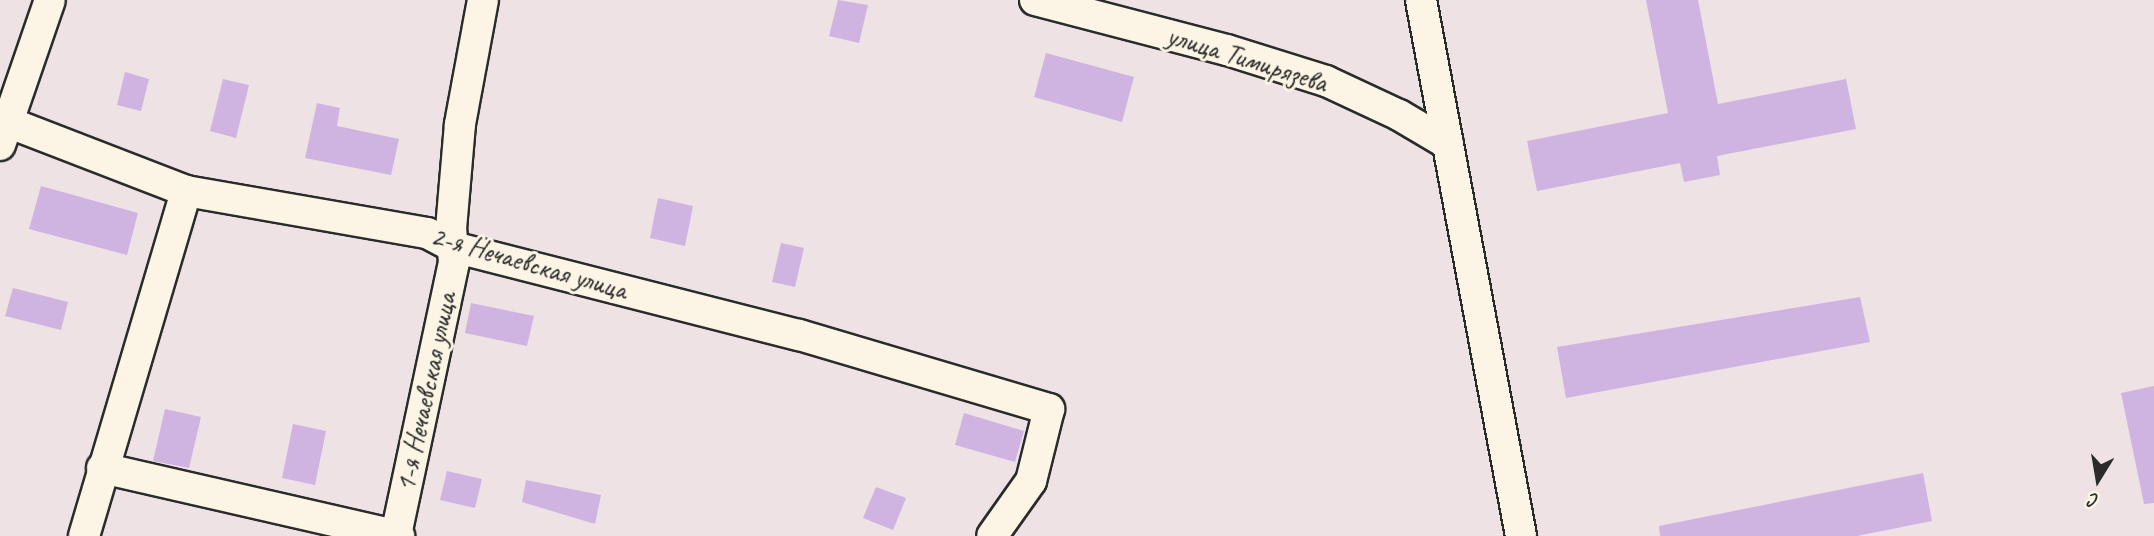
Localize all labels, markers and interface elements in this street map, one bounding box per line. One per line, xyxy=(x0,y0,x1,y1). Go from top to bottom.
street label: улица Тимирязева xyxy=(1163,19,1331,99)
street label: 2-я Нечаевская улица xyxy=(427,219,631,307)
street label: 1-я Нечаевская улица xyxy=(388,289,464,495)
north arrow xyxy=(2063,445,2133,515)
text: С xyxy=(2087,488,2101,513)

